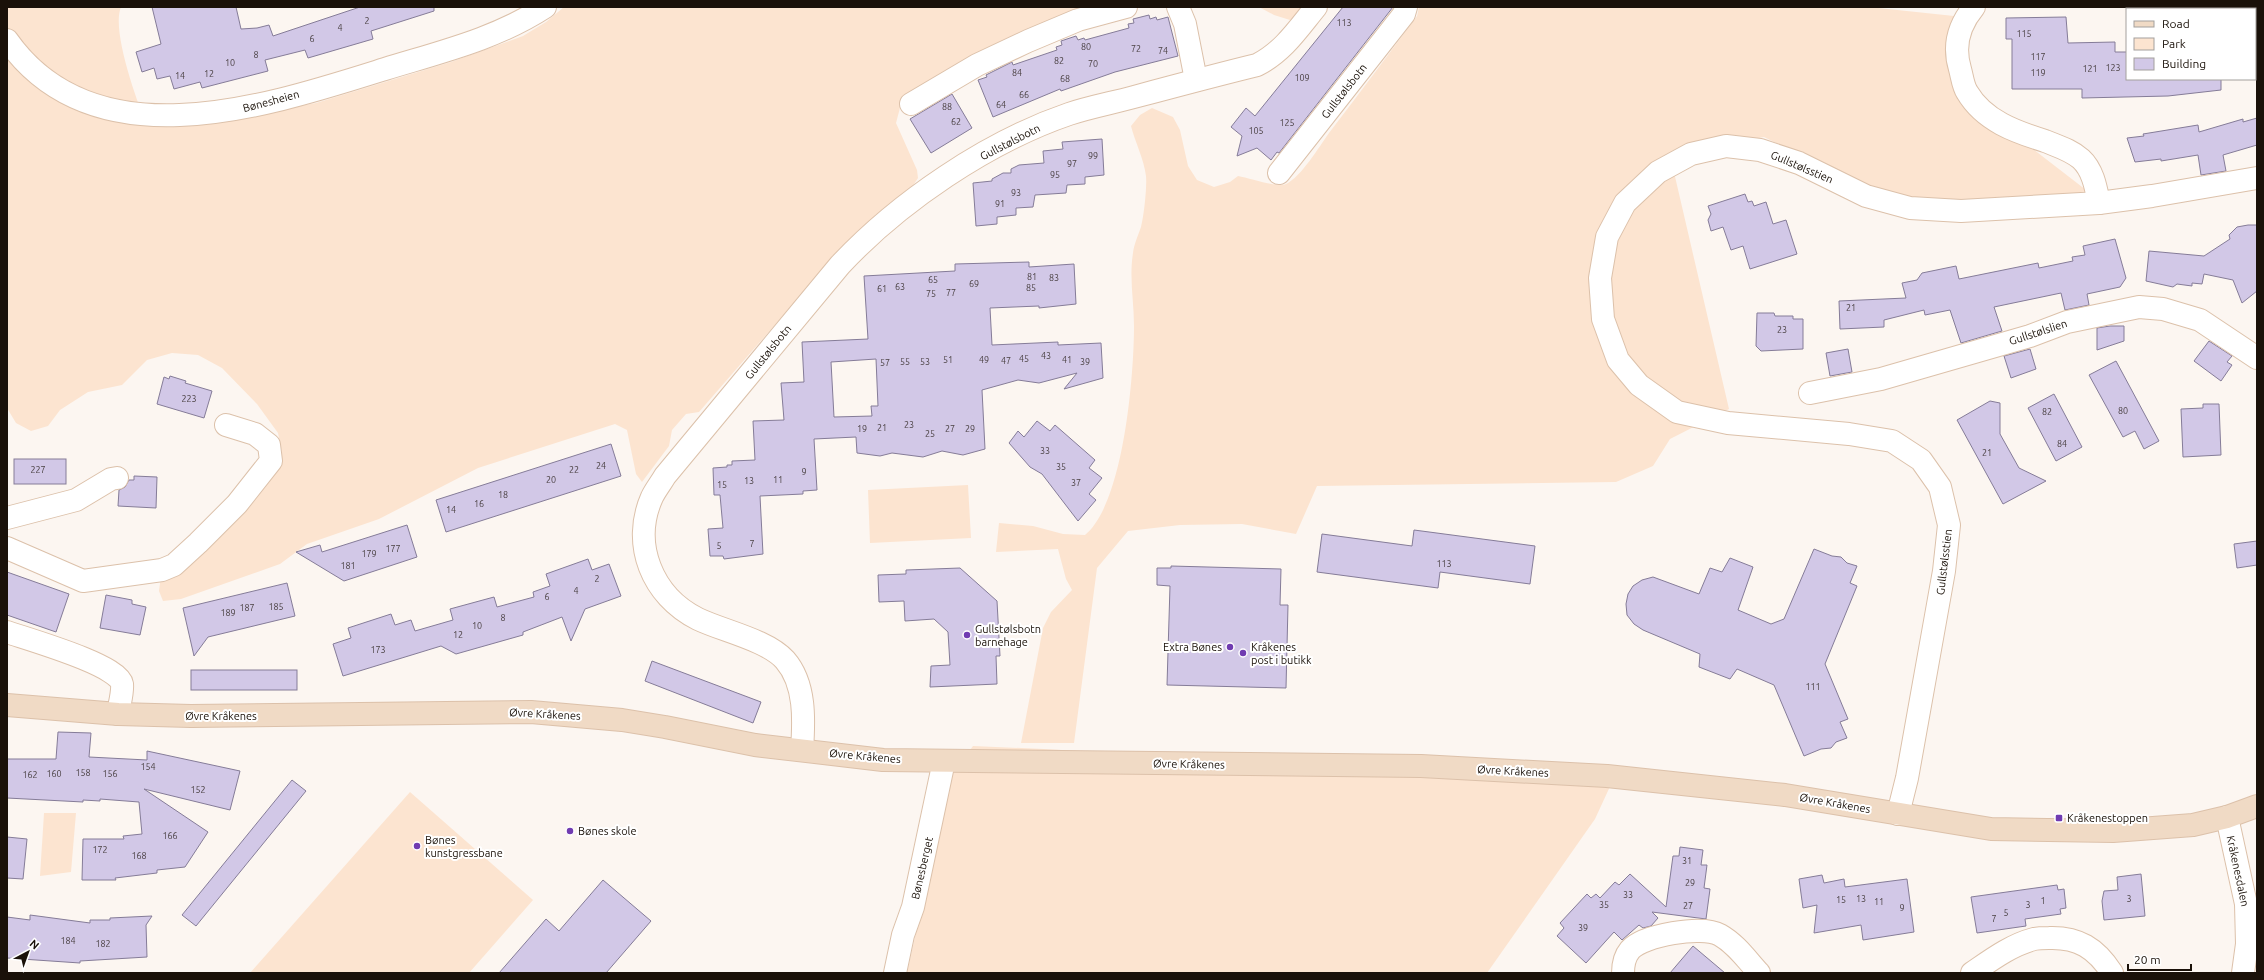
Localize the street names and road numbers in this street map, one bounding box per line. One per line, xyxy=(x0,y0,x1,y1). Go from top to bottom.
street label: Gullstølsbotn xyxy=(1319,61,1369,121)
street label: Bønesheien xyxy=(241,88,301,114)
street label: Gullstølsbotn xyxy=(978,122,1042,162)
street label: Gullstølsstien xyxy=(1769,148,1835,186)
street label: Gullstølslien xyxy=(2007,317,2069,347)
street label: Gullstølsbotn xyxy=(743,323,793,381)
street label: Gullstølsstien xyxy=(1934,528,1954,596)
street label: Øvre Kråkenes xyxy=(509,706,581,722)
street label: Øvre Kråkenes xyxy=(185,710,257,722)
street label: Øvre Kråkenes xyxy=(829,747,901,765)
street label: Øvre Kråkenes xyxy=(1153,757,1225,771)
street label: Øvre Kråkenes xyxy=(1477,763,1549,779)
street label: Øvre Kråkenes xyxy=(1799,791,1872,815)
street label: Kråkenesdalen xyxy=(2225,834,2251,908)
street label: Bønesberget xyxy=(909,835,935,900)

